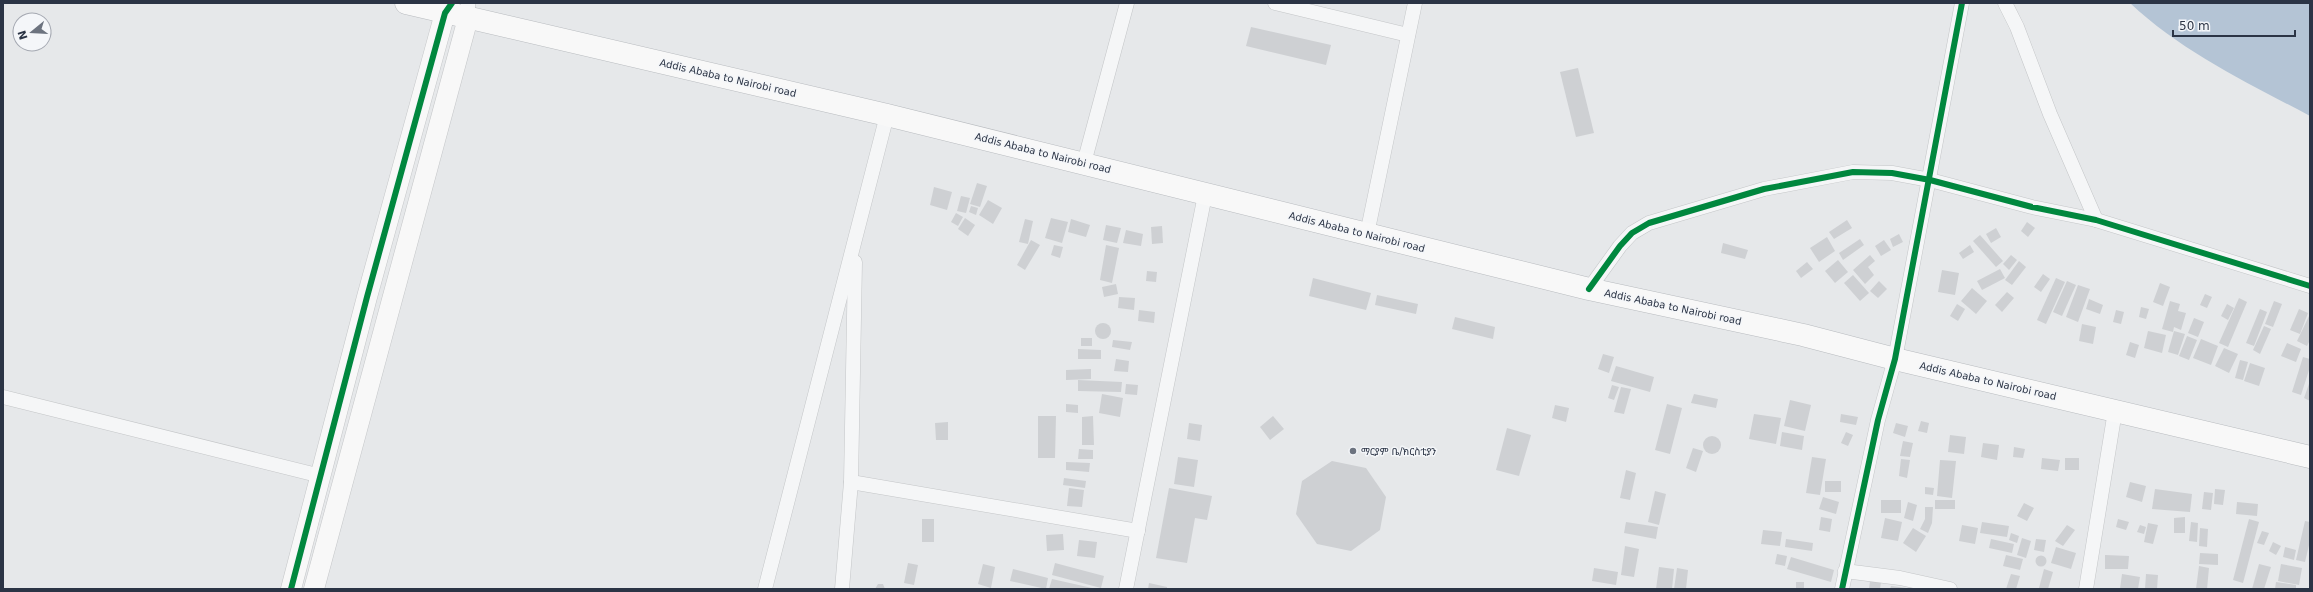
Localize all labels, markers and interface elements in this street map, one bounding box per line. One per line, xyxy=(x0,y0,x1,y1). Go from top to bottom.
north arrow xyxy=(12,12,52,52)
scale bar xyxy=(2173,12,2295,38)
text: 50 m xyxy=(2179,19,2210,33)
text: N xyxy=(15,29,31,41)
street label: Addis Ababa to Nairobi road xyxy=(659,57,797,99)
street label: Addis Ababa to Nairobi road xyxy=(974,131,1112,175)
street label: Addis Ababa to Nairobi road xyxy=(1288,210,1426,254)
street label: Addis Ababa to Nairobi road xyxy=(1603,287,1743,327)
street label: Addis Ababa to Nairobi road xyxy=(1919,360,2057,402)
marker: ማርያም ቤ/ክርስቲያን xyxy=(1348,446,1358,456)
place label: ማርያም ቤ/ክርስቲያን xyxy=(1361,446,1436,457)

